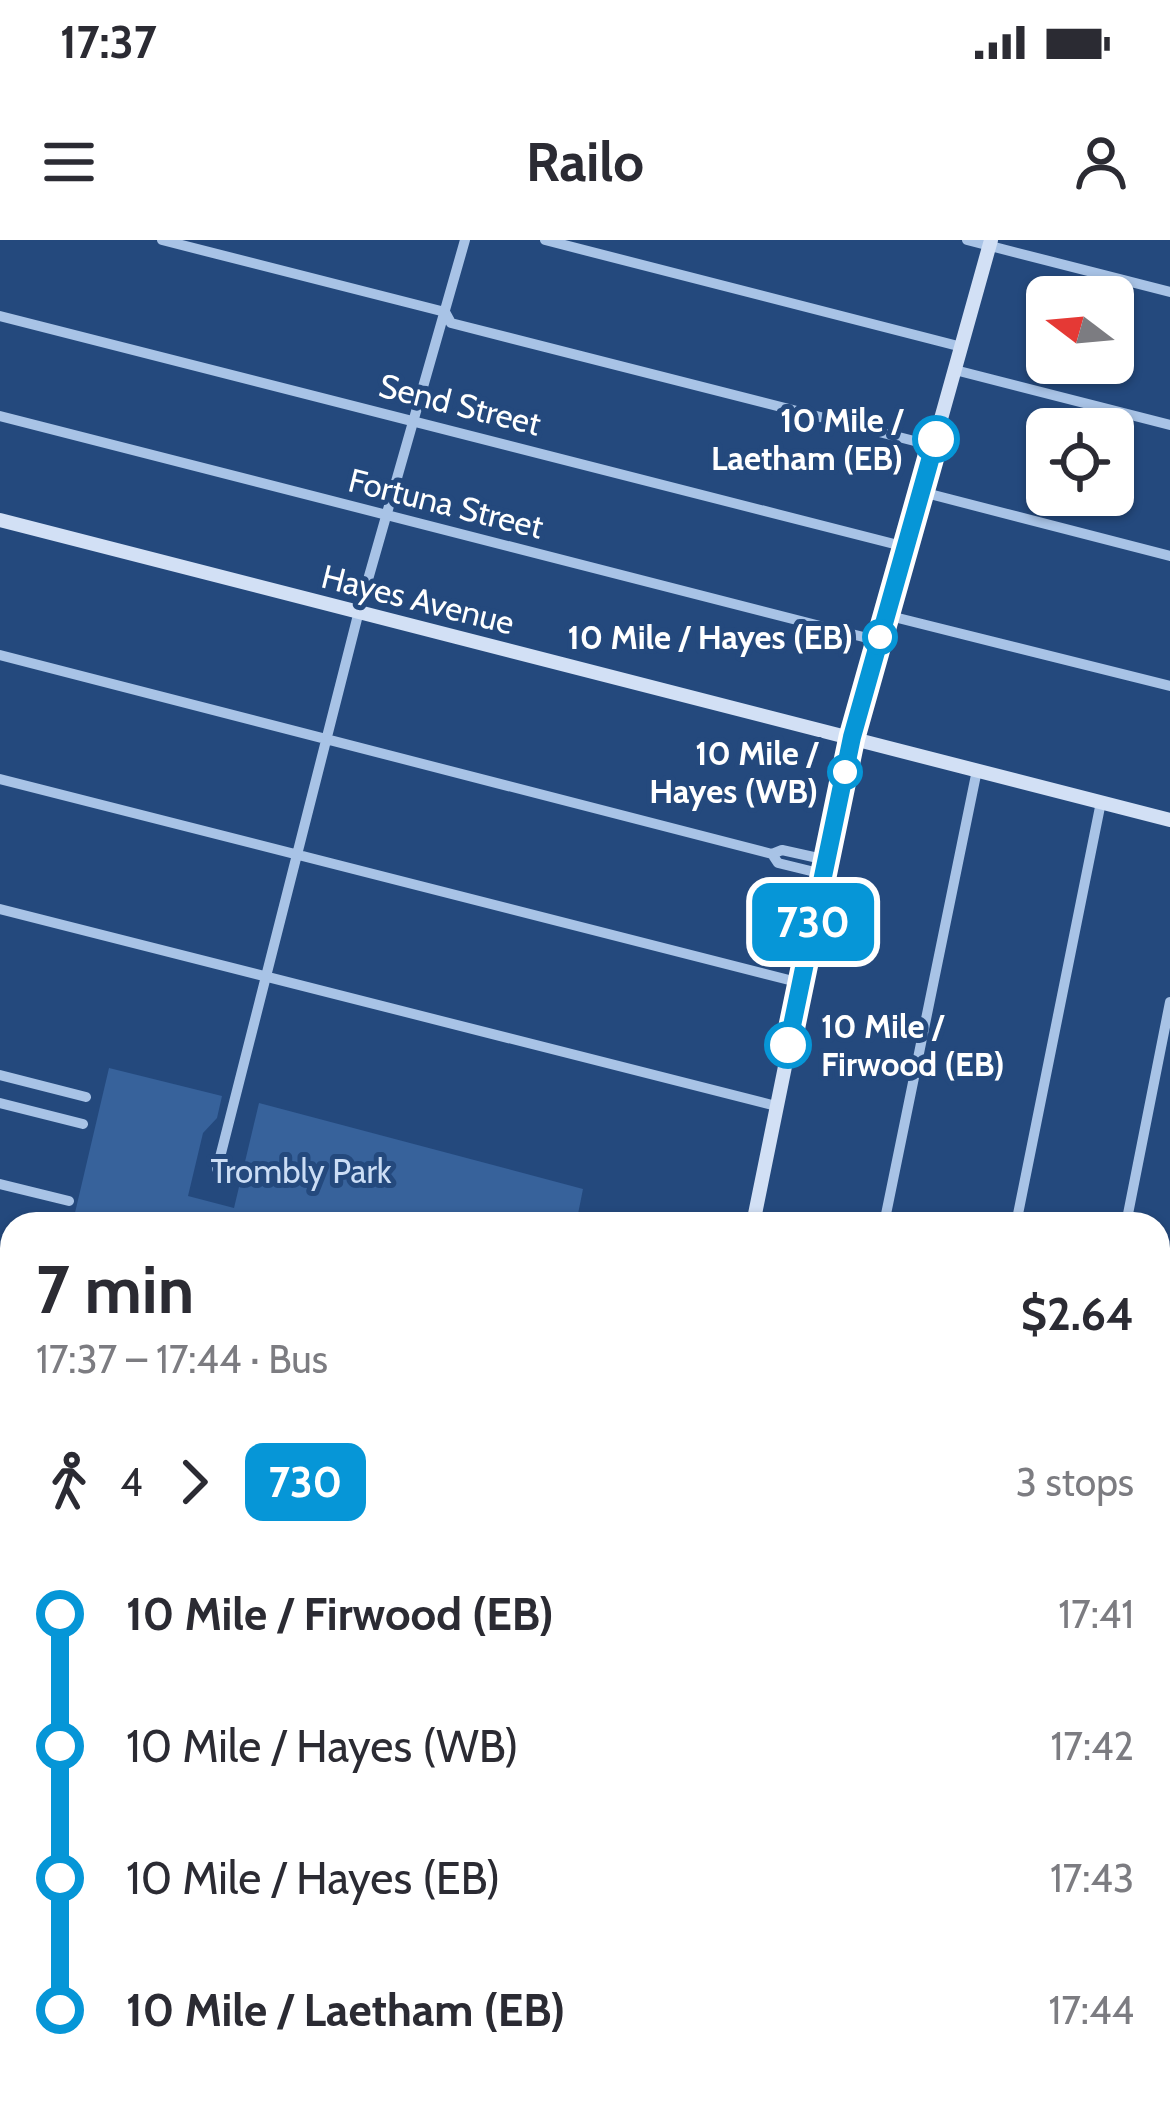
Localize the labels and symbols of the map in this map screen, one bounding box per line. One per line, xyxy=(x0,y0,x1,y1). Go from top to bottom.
north arrow xyxy=(1026,276,1134,384)
street label: Send Street xyxy=(375,365,545,443)
place label: 10 Mile / Laetham (EB) xyxy=(711,400,904,478)
marker: 10 Mile / Laetham (EB) xyxy=(914,417,958,461)
street label: Fortuna Street xyxy=(344,459,548,547)
street label: Hayes Avenue xyxy=(318,556,518,642)
place label: 10 Mile / Hayes (EB) xyxy=(568,617,853,657)
marker: 10 Mile / Hayes (EB) xyxy=(864,621,896,653)
place label: 10 Mile / Hayes (WB) xyxy=(649,733,819,811)
marker: 10 Mile / Hayes (WB) xyxy=(829,756,861,788)
line badge: 730 xyxy=(744,883,882,961)
place label: 10 Mile / Firwood (EB) xyxy=(821,1006,1005,1084)
marker: 10 Mile / Firwood (EB) xyxy=(766,1023,810,1067)
park label: Trombly Park xyxy=(210,1151,392,1191)

